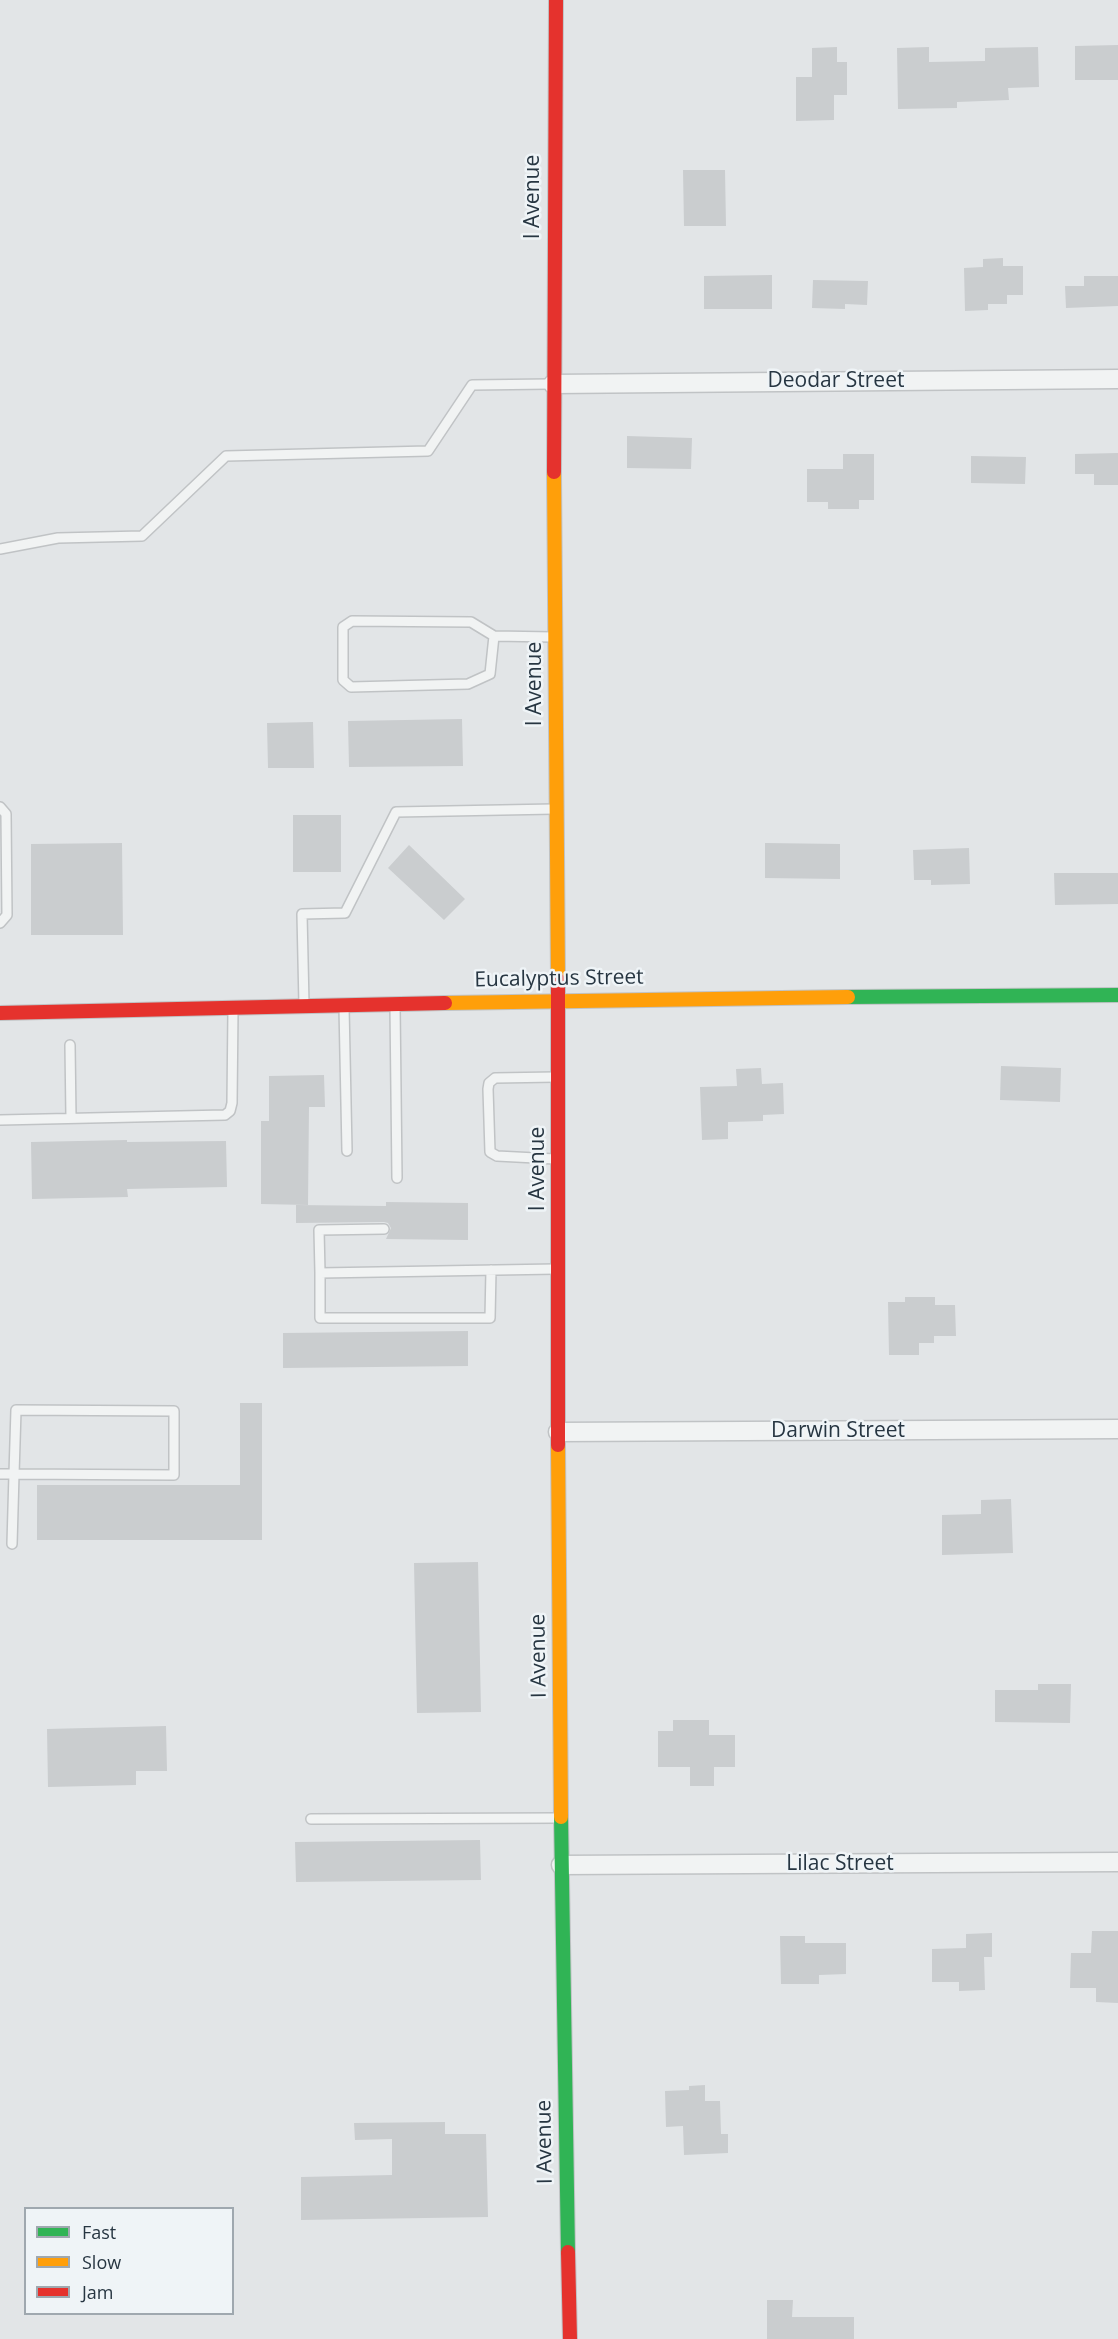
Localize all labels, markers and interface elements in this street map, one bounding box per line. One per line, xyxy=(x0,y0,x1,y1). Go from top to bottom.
street label: I Avenue xyxy=(520,155,546,239)
street label: Deodar Street xyxy=(768,368,904,394)
street label: I Avenue xyxy=(522,642,548,726)
street label: Eucalyptus Street xyxy=(474,965,644,993)
street label: I Avenue xyxy=(525,1127,551,1211)
street label: Darwin Street xyxy=(771,1418,905,1444)
street label: I Avenue xyxy=(526,1614,552,1698)
street label: Lilac Street xyxy=(786,1851,894,1877)
street label: I Avenue xyxy=(532,2100,558,2184)
legend xyxy=(24,2207,234,2315)
text: Fast xyxy=(82,2220,116,2244)
text: Slow xyxy=(82,2250,121,2274)
text: Jam xyxy=(82,2280,114,2304)

